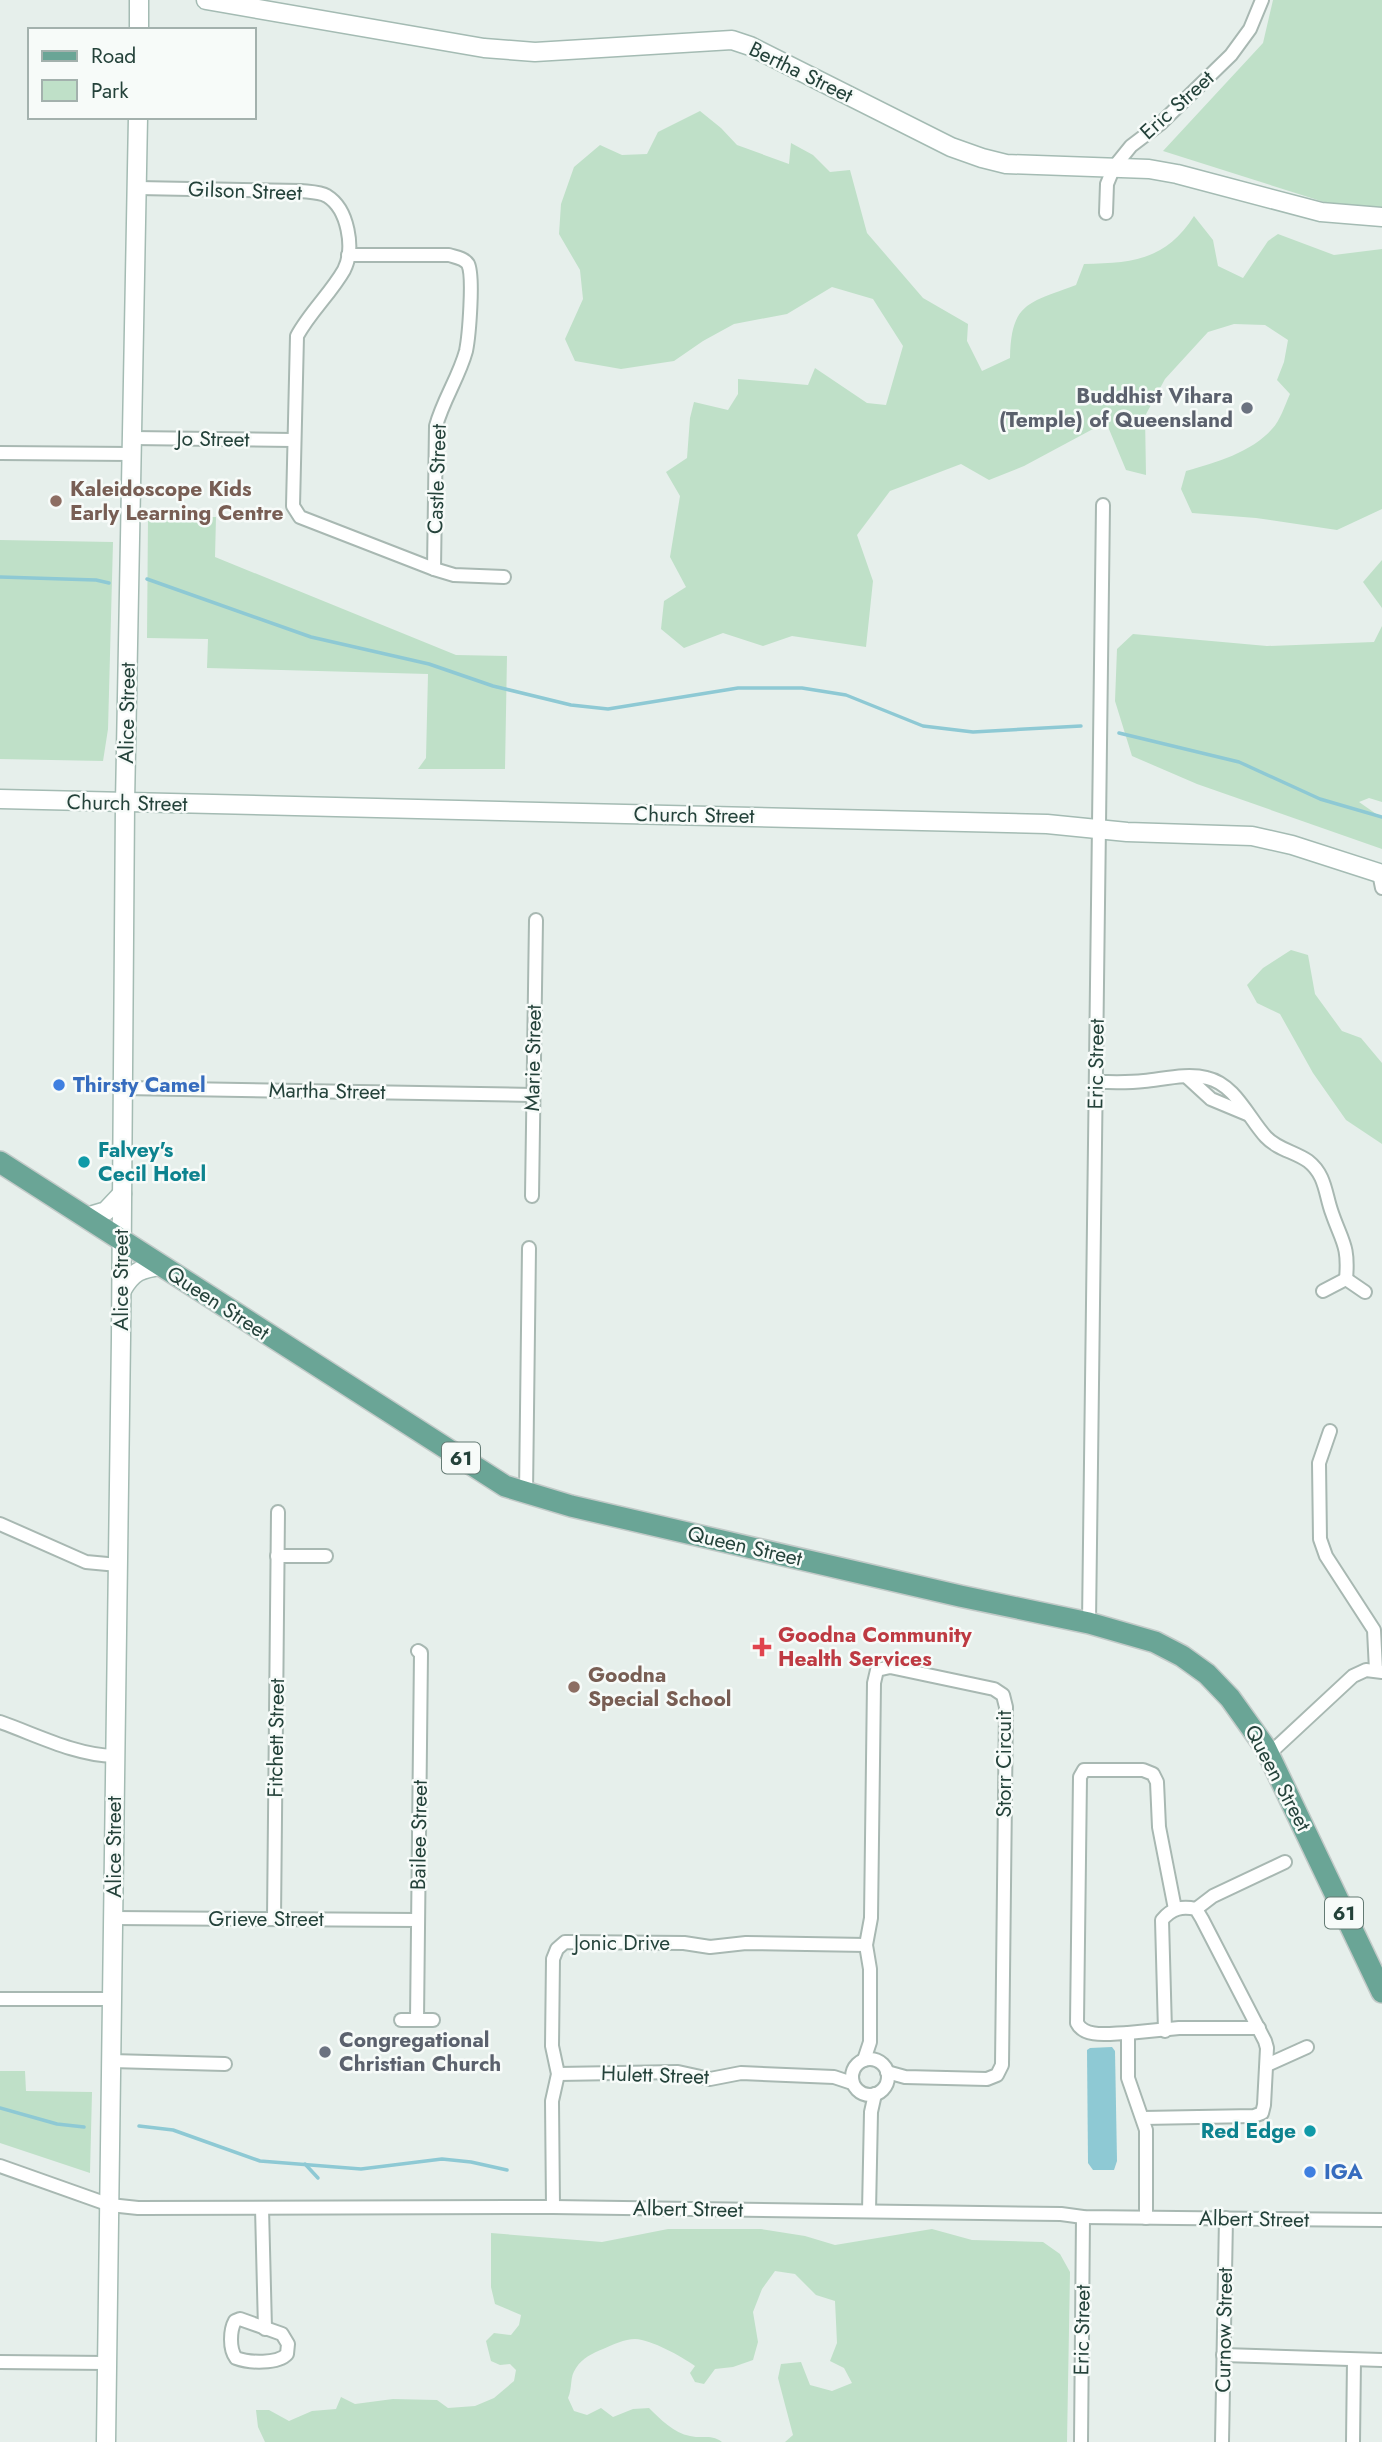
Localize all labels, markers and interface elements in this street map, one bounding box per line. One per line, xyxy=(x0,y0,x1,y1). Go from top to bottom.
legend xyxy=(28,28,256,119)
street label: Bertha Street xyxy=(744,34,858,110)
text: Road xyxy=(91,41,136,71)
street label: Eric Street xyxy=(1133,64,1221,146)
text: Park xyxy=(91,76,129,106)
street label: Gilson Street xyxy=(188,174,302,208)
place label: Buddhist Vihara (Temple) of Queensland xyxy=(999,381,1233,435)
marker: Buddhist Vihara (Temple) of Queensland xyxy=(1239,400,1255,416)
street label: Jo Street xyxy=(173,423,250,455)
street label: Castle Street xyxy=(420,423,454,535)
place label: Kaleidoscope Kids Early Learning Centre xyxy=(70,474,284,528)
marker: Kaleidoscope Kids Early Learning Centre xyxy=(48,493,64,509)
street label: Alice Street xyxy=(111,662,143,764)
street label: Church Street xyxy=(66,787,188,819)
street label: Church Street xyxy=(633,799,755,831)
street label: Marie Street xyxy=(517,1004,549,1112)
street label: Eric Street xyxy=(1080,1018,1112,1110)
place label: Thirsty Camel xyxy=(73,1070,206,1100)
street label: Martha Street xyxy=(268,1075,386,1107)
marker: Thirsty Camel xyxy=(51,1077,67,1093)
place label: Falvey's Cecil Hotel xyxy=(98,1135,206,1189)
marker: Falvey's Cecil Hotel xyxy=(76,1154,92,1170)
street label: Alice Street xyxy=(106,1229,136,1331)
street label: Queen Street xyxy=(161,1259,275,1347)
road number: 61 xyxy=(442,1442,480,1474)
street label: Queen Street xyxy=(685,1518,805,1574)
place label: Goodna Community Health Services xyxy=(778,1620,973,1674)
marker: Goodna Community Health Services xyxy=(752,1637,772,1657)
place label: Goodna Special School xyxy=(588,1660,731,1714)
street label: Fitchett Street xyxy=(260,1678,292,1798)
marker: Goodna Special School xyxy=(566,1679,582,1695)
street label: Storr Circuit xyxy=(989,1710,1019,1818)
street label: Queen Street xyxy=(1237,1719,1319,1837)
street label: Bailee Street xyxy=(403,1780,435,1890)
street label: Alice Street xyxy=(99,1796,129,1898)
road number: 61 xyxy=(1325,1898,1363,1928)
street label: Grieve Street xyxy=(208,1904,324,1934)
street label: Jonic Drive xyxy=(571,1928,670,1958)
place label: Congregational Christian Church xyxy=(339,2025,501,2079)
marker: Congregational Christian Church xyxy=(317,2044,333,2060)
street label: Hulett Street xyxy=(600,2058,710,2092)
place label: Red Edge xyxy=(1201,2116,1296,2146)
marker: Red Edge xyxy=(1302,2123,1318,2139)
place label: IGA xyxy=(1324,2157,1363,2187)
marker: IGA xyxy=(1302,2164,1318,2180)
street label: Albert Street xyxy=(633,2193,743,2225)
street label: Albert Street xyxy=(1199,2203,1309,2235)
street label: Curnow Street xyxy=(1208,2267,1240,2393)
street label: Eric Street xyxy=(1066,2284,1098,2376)

